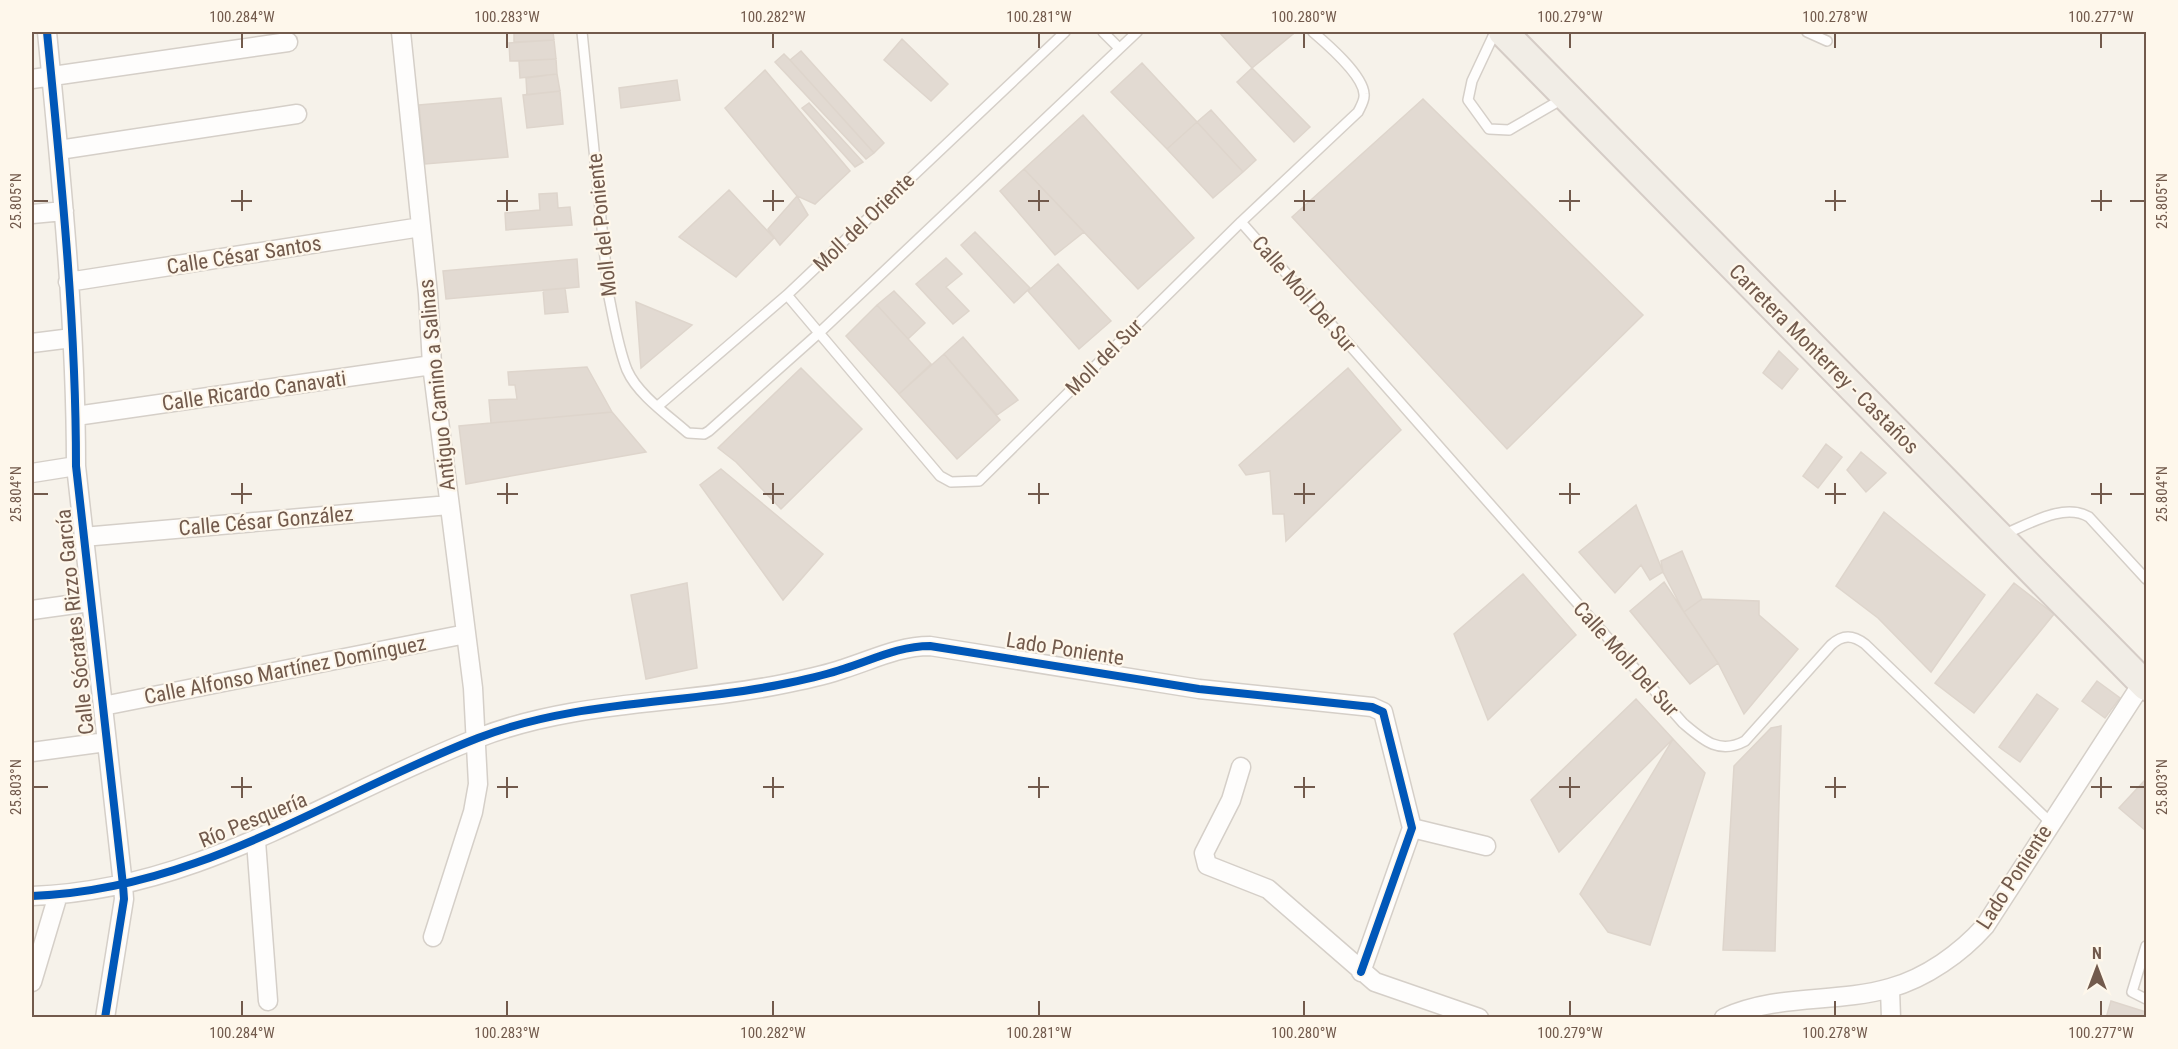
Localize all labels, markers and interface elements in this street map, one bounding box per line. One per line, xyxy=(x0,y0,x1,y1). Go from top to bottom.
text: 100.284°W xyxy=(209,8,275,26)
text: 100.283°W xyxy=(474,8,540,26)
text: 100.282°W xyxy=(740,8,806,26)
text: 100.281°W xyxy=(1006,8,1072,26)
text: 100.280°W xyxy=(1271,8,1337,26)
text: 100.279°W xyxy=(1537,8,1603,26)
text: 100.278°W xyxy=(1802,8,1868,26)
text: 100.277°W xyxy=(2068,8,2134,26)
street label: Moll del Poniente xyxy=(583,152,621,298)
street label: Moll del Oriente xyxy=(809,168,919,276)
text: 25.805°N xyxy=(7,173,25,229)
text: 25.805°N xyxy=(2153,173,2171,229)
street label: Calle César Santos xyxy=(165,231,323,279)
street label: Calle Moll Del Sur xyxy=(1247,231,1361,357)
street label: Carretera Monterrey - Castaños xyxy=(1724,259,1924,459)
street label: Antiguo Camino a Salinas xyxy=(414,278,460,492)
street label: Moll del Sur xyxy=(1061,314,1147,400)
street label: Calle Ricardo Canavati xyxy=(160,366,348,416)
text: 25.804°N xyxy=(7,466,25,522)
text: 25.804°N xyxy=(2153,466,2171,522)
street label: Calle César González xyxy=(178,501,354,541)
street label: Calle Sócrates Rizzo García xyxy=(51,508,99,736)
street label: Calle Moll Del Sur xyxy=(1568,597,1684,721)
street label: Lado Poniente xyxy=(1004,628,1126,670)
street label: Calle Alfonso Martínez Domínguez xyxy=(142,631,428,709)
text: 25.803°N xyxy=(7,759,25,815)
text: 25.803°N xyxy=(2153,759,2171,815)
street label: Río Pesquería xyxy=(196,787,310,853)
street label: Lado Poniente xyxy=(1972,820,2057,933)
north arrow xyxy=(2067,938,2127,998)
text: N xyxy=(2092,944,2102,963)
text: 100.284°W xyxy=(209,1024,275,1042)
text: 100.283°W xyxy=(474,1024,540,1042)
text: 100.282°W xyxy=(740,1024,806,1042)
text: 100.281°W xyxy=(1006,1024,1072,1042)
text: 100.280°W xyxy=(1271,1024,1337,1042)
text: 100.279°W xyxy=(1537,1024,1603,1042)
text: 100.278°W xyxy=(1802,1024,1868,1042)
text: 100.277°W xyxy=(2068,1024,2134,1042)

